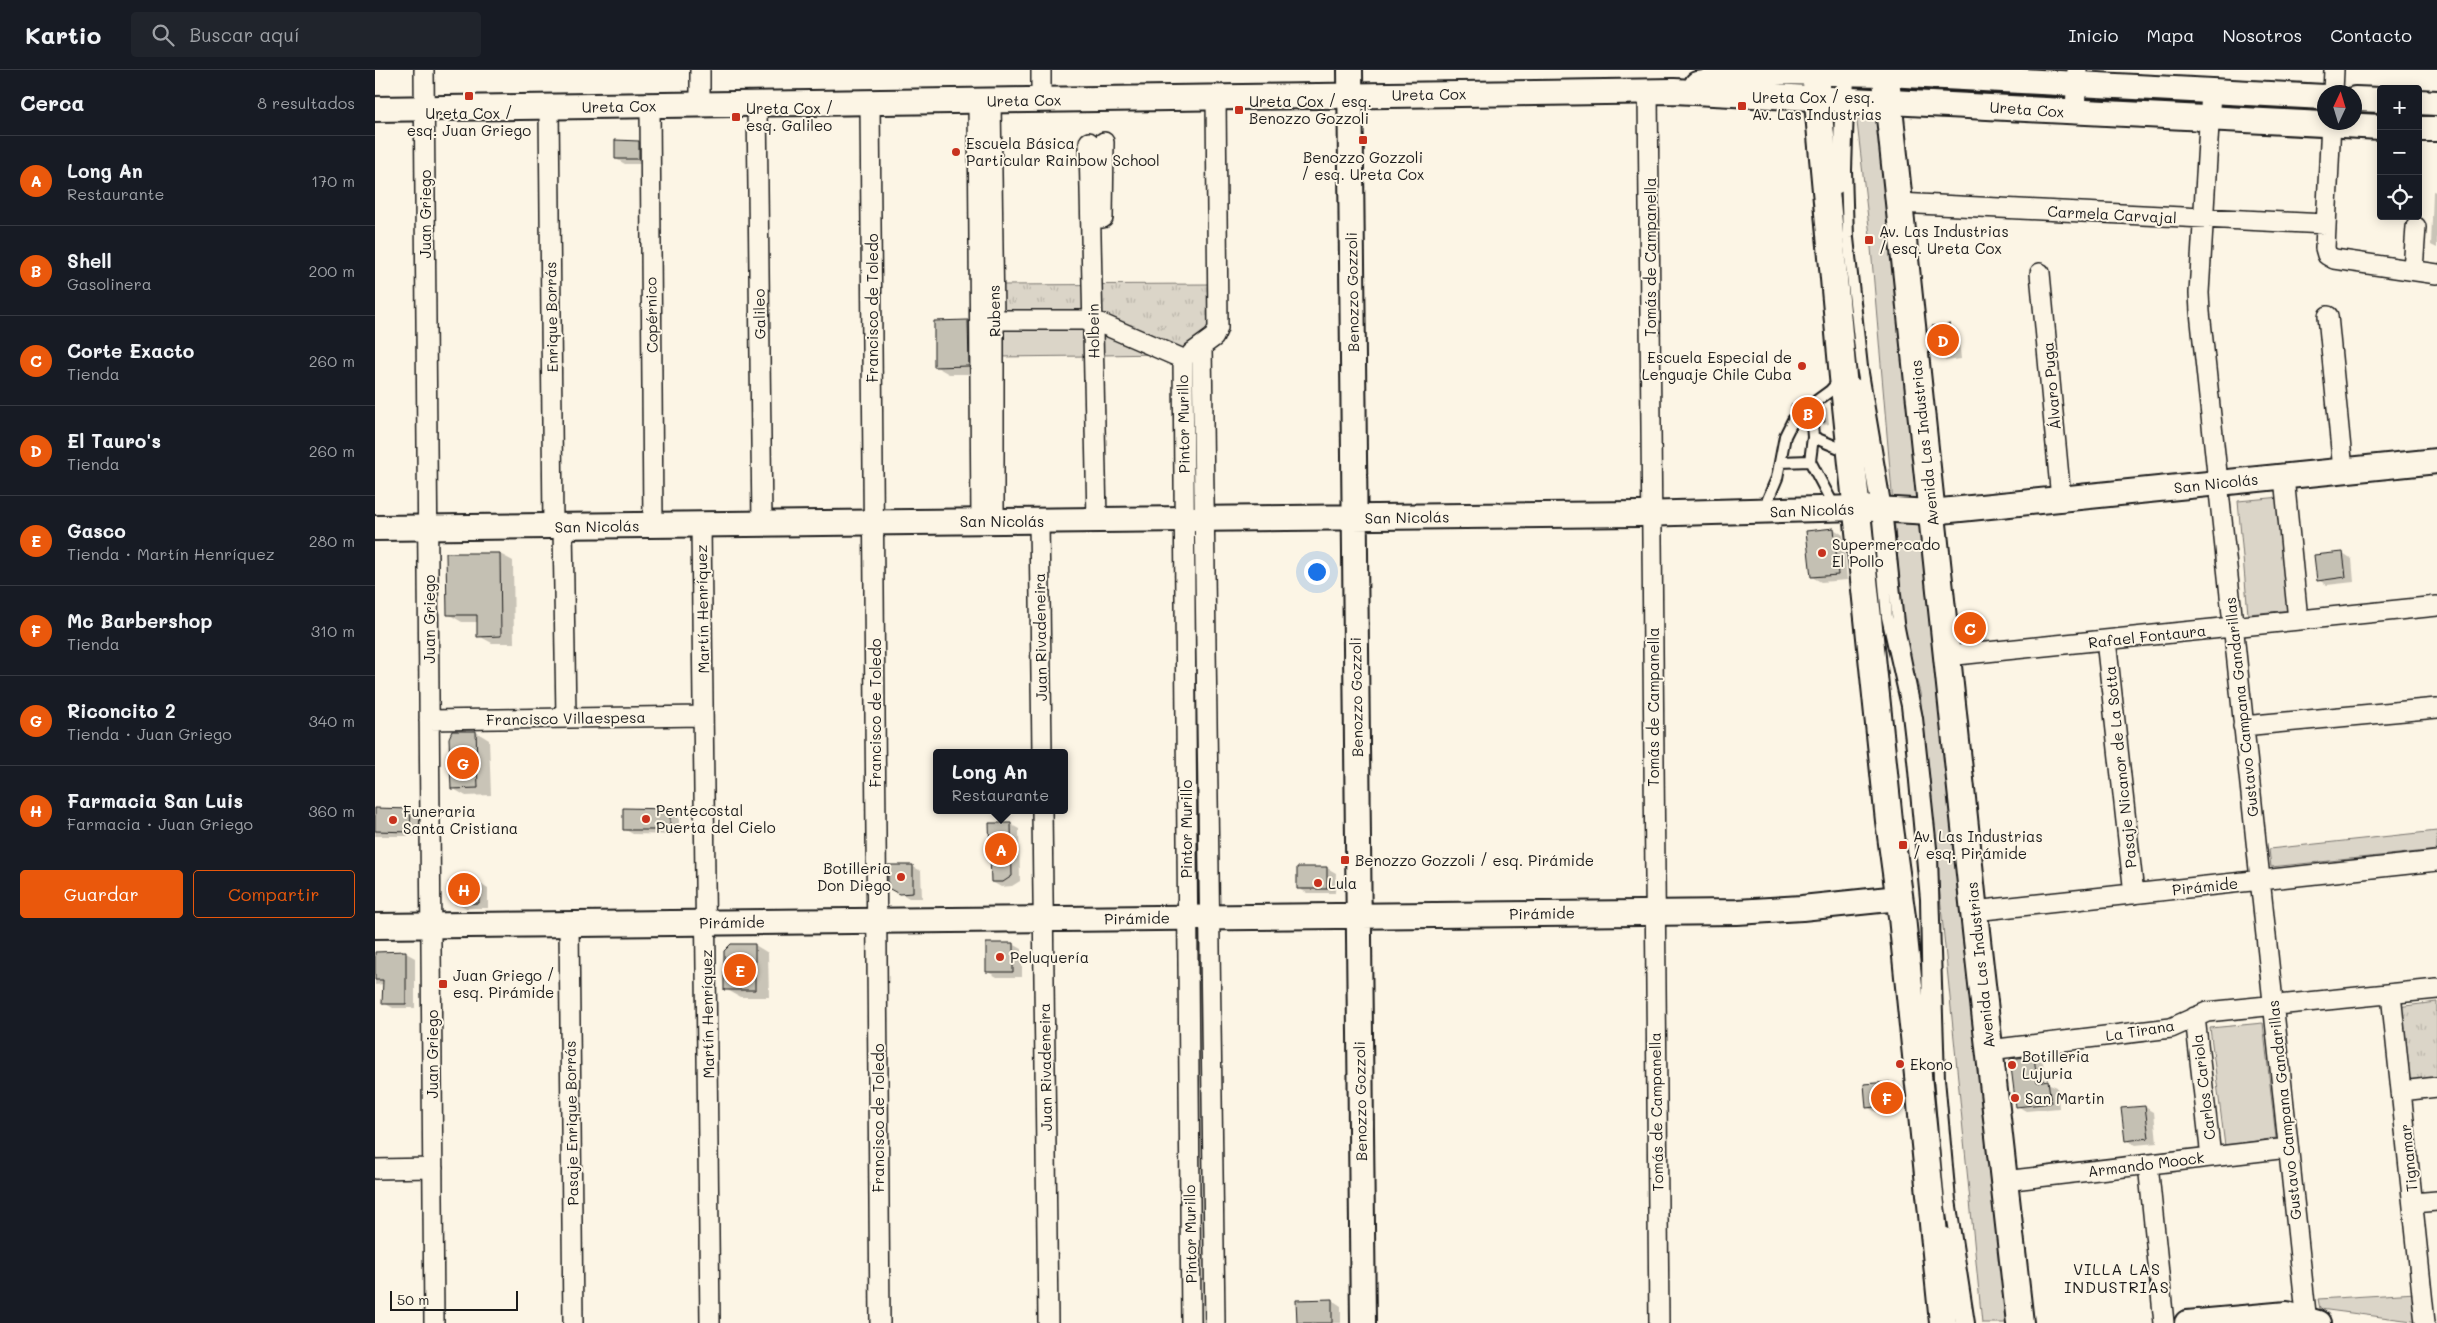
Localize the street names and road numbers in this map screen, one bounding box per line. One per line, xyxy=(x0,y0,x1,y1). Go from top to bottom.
street label: Ureta Cox xyxy=(1391,83,1467,105)
street label: Ureta Cox xyxy=(986,89,1062,111)
street label: Ureta Cox xyxy=(581,95,657,117)
street label: Ureta Cox xyxy=(1989,96,2065,122)
street label: Juan Griego xyxy=(415,169,435,259)
street label: Tomás de Campanella xyxy=(1640,177,1660,337)
street label: Carmela Carvajal xyxy=(2047,201,2177,227)
street label: Benozzo Gozzoli xyxy=(1341,232,1363,352)
street label: Francisco de Toledo xyxy=(862,233,882,383)
street label: Enrique Borrás xyxy=(540,261,562,373)
street label: Copérnico xyxy=(640,277,662,353)
street label: Rubens xyxy=(984,285,1004,337)
street label: Galileo xyxy=(749,288,769,340)
street label: Holbein xyxy=(1083,303,1103,359)
street label: Álvaro Puga xyxy=(2037,341,2065,431)
street label: Avenida Las Industrias xyxy=(1905,359,1943,527)
street label: Pintor Murillo xyxy=(1172,374,1194,473)
street label: San Nicolás xyxy=(2173,469,2259,497)
street label: San Nicolás xyxy=(1769,499,1855,521)
street label: San Nicolás xyxy=(1364,506,1450,528)
street label: San Nicolás xyxy=(960,511,1044,531)
street label: San Nicolás xyxy=(554,515,640,537)
street label: Martín Henríquez xyxy=(691,544,713,674)
street label: Juan Rivadeneira xyxy=(1029,573,1051,701)
street label: Juan Griego xyxy=(419,574,439,664)
street label: Gustavo Campana Gandarillas xyxy=(2219,596,2263,818)
street label: Rafael Fontaura xyxy=(2087,620,2207,652)
street label: Tomás de Campanella xyxy=(1643,627,1663,787)
street label: Benozzo Gozzoli xyxy=(1345,637,1367,757)
street label: Francisco de Toledo xyxy=(865,638,885,788)
street label: Pasaje Nicanor de La Sotta xyxy=(2099,665,2141,869)
street label: Francisco Villaespesa xyxy=(486,707,646,729)
street label: Pintor Murillo xyxy=(1176,780,1196,878)
street label: Pirámide xyxy=(2171,873,2239,899)
street label: Avenida Las Industrias xyxy=(1961,881,1999,1049)
street label: Pirámide xyxy=(1509,902,1575,924)
street label: Pirámide xyxy=(1104,907,1170,929)
street label: Pirámide xyxy=(699,911,765,933)
street label: Martín Henríquez xyxy=(696,949,718,1079)
street label: Gustavo Campana Gandarillas xyxy=(2262,999,2306,1221)
street label: Juan Rivadeneira xyxy=(1034,1003,1056,1131)
street label: Juan Griego xyxy=(422,1009,442,1099)
street label: La Tirana xyxy=(2104,1015,2176,1045)
street label: Tomás de Campanella xyxy=(1645,1032,1667,1192)
street label: Carlos Cariola xyxy=(2187,1033,2219,1141)
street label: Pasaje Enrique Borrás xyxy=(560,1040,582,1206)
street label: Benozzo Gozzoli xyxy=(1349,1041,1371,1161)
street label: Francisco de Toledo xyxy=(868,1043,888,1193)
street label: Tignamar xyxy=(2394,1123,2422,1193)
street label: Armando Moock xyxy=(2087,1147,2205,1181)
street label: Pintor Murillo xyxy=(1179,1184,1201,1283)

